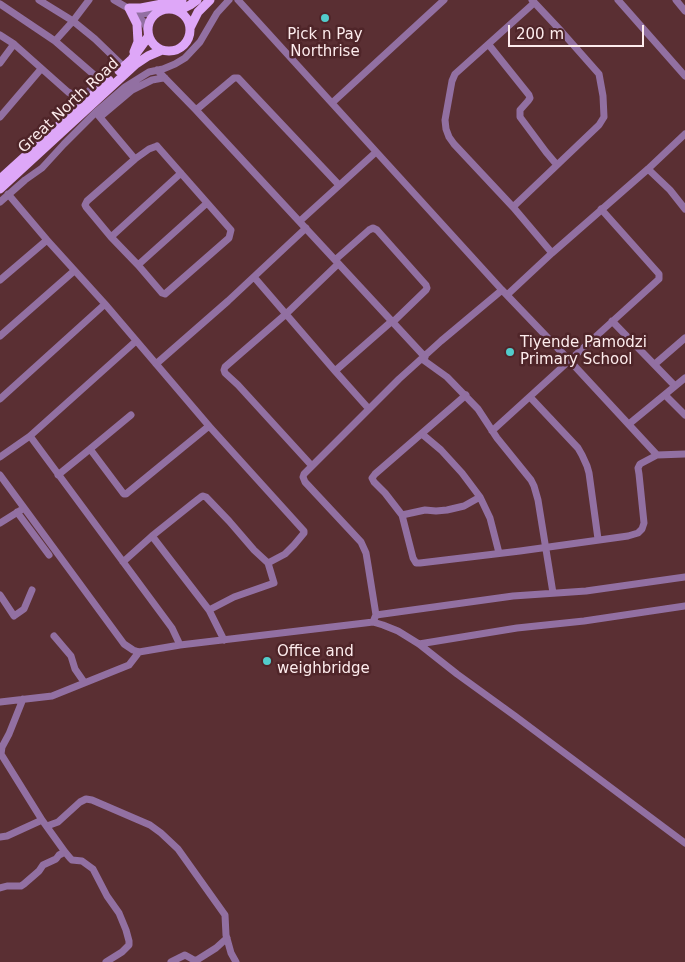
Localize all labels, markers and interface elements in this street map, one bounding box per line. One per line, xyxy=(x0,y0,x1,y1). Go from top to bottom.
marker: Pick n Pay Northrise xyxy=(319,12,331,24)
scale bar xyxy=(510,15,646,47)
text: 200 m xyxy=(516,25,564,43)
place label: Pick n Pay Northrise xyxy=(287,26,363,61)
street label: Great North Road xyxy=(15,55,123,157)
place label: Tiyende Pamodzi Primary School xyxy=(520,334,647,369)
marker: Tiyende Pamodzi Primary School xyxy=(504,346,516,358)
place label: Office and weighbridge xyxy=(277,643,370,678)
marker: Office and weighbridge xyxy=(261,655,273,667)

